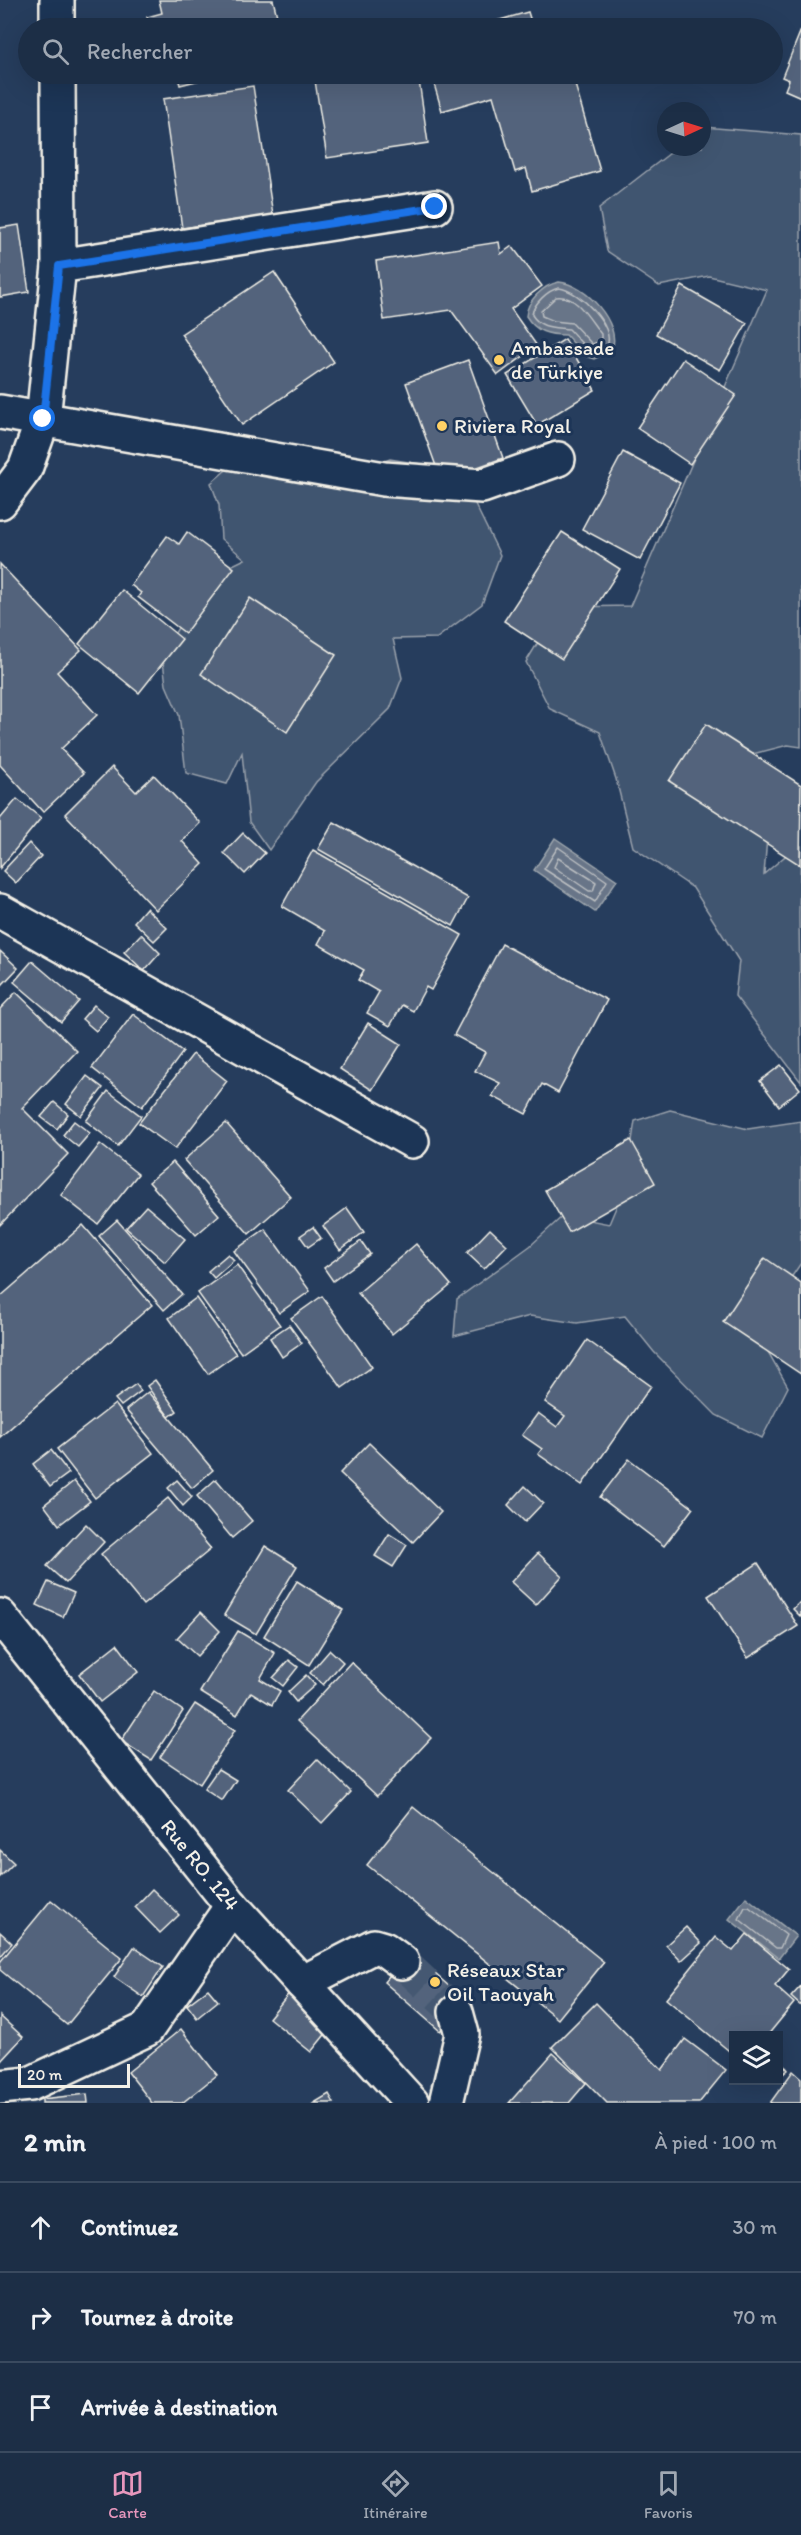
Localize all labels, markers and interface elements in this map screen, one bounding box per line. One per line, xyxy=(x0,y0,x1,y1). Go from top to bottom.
search box xyxy=(18,18,783,84)
icon: search xyxy=(39,35,72,68)
text: Rechercher xyxy=(87,38,192,65)
north arrow xyxy=(657,102,711,156)
route end xyxy=(421,193,447,219)
place label: Ambassade de Türkiye xyxy=(511,335,614,384)
marker: Ambassade de Türkiye xyxy=(492,353,506,367)
route start xyxy=(29,405,55,431)
place label: Riviera Royal xyxy=(454,413,571,438)
marker: Riviera Royal xyxy=(435,419,449,433)
street label: Rue RO. 124 xyxy=(156,1814,245,1916)
place label: Réseaux Star Oil Taouyah xyxy=(447,1957,565,2006)
marker: Réseaux Star Oil Taouyah xyxy=(428,1975,442,1989)
map controls xyxy=(729,2031,783,2085)
button: layers xyxy=(729,2031,783,2085)
scale bar xyxy=(18,2061,130,2088)
text: 20 m xyxy=(27,2065,62,2084)
text: 2 min xyxy=(24,2126,86,2158)
text: À pied · 100 m xyxy=(655,2130,777,2154)
icon: ahead xyxy=(24,2211,57,2244)
text: Continuez xyxy=(81,2214,178,2241)
text: 30 m xyxy=(732,2215,777,2239)
icon: right xyxy=(24,2301,57,2334)
text: Tournez à droite xyxy=(81,2304,233,2331)
text: 70 m xyxy=(733,2305,777,2329)
icon: arrive xyxy=(24,2391,57,2424)
text: Arrivée à destination xyxy=(81,2394,277,2421)
tab: Carte xyxy=(108,2467,147,2522)
tab: Itinéraire xyxy=(363,2467,428,2522)
tab: Favoris xyxy=(644,2467,693,2522)

